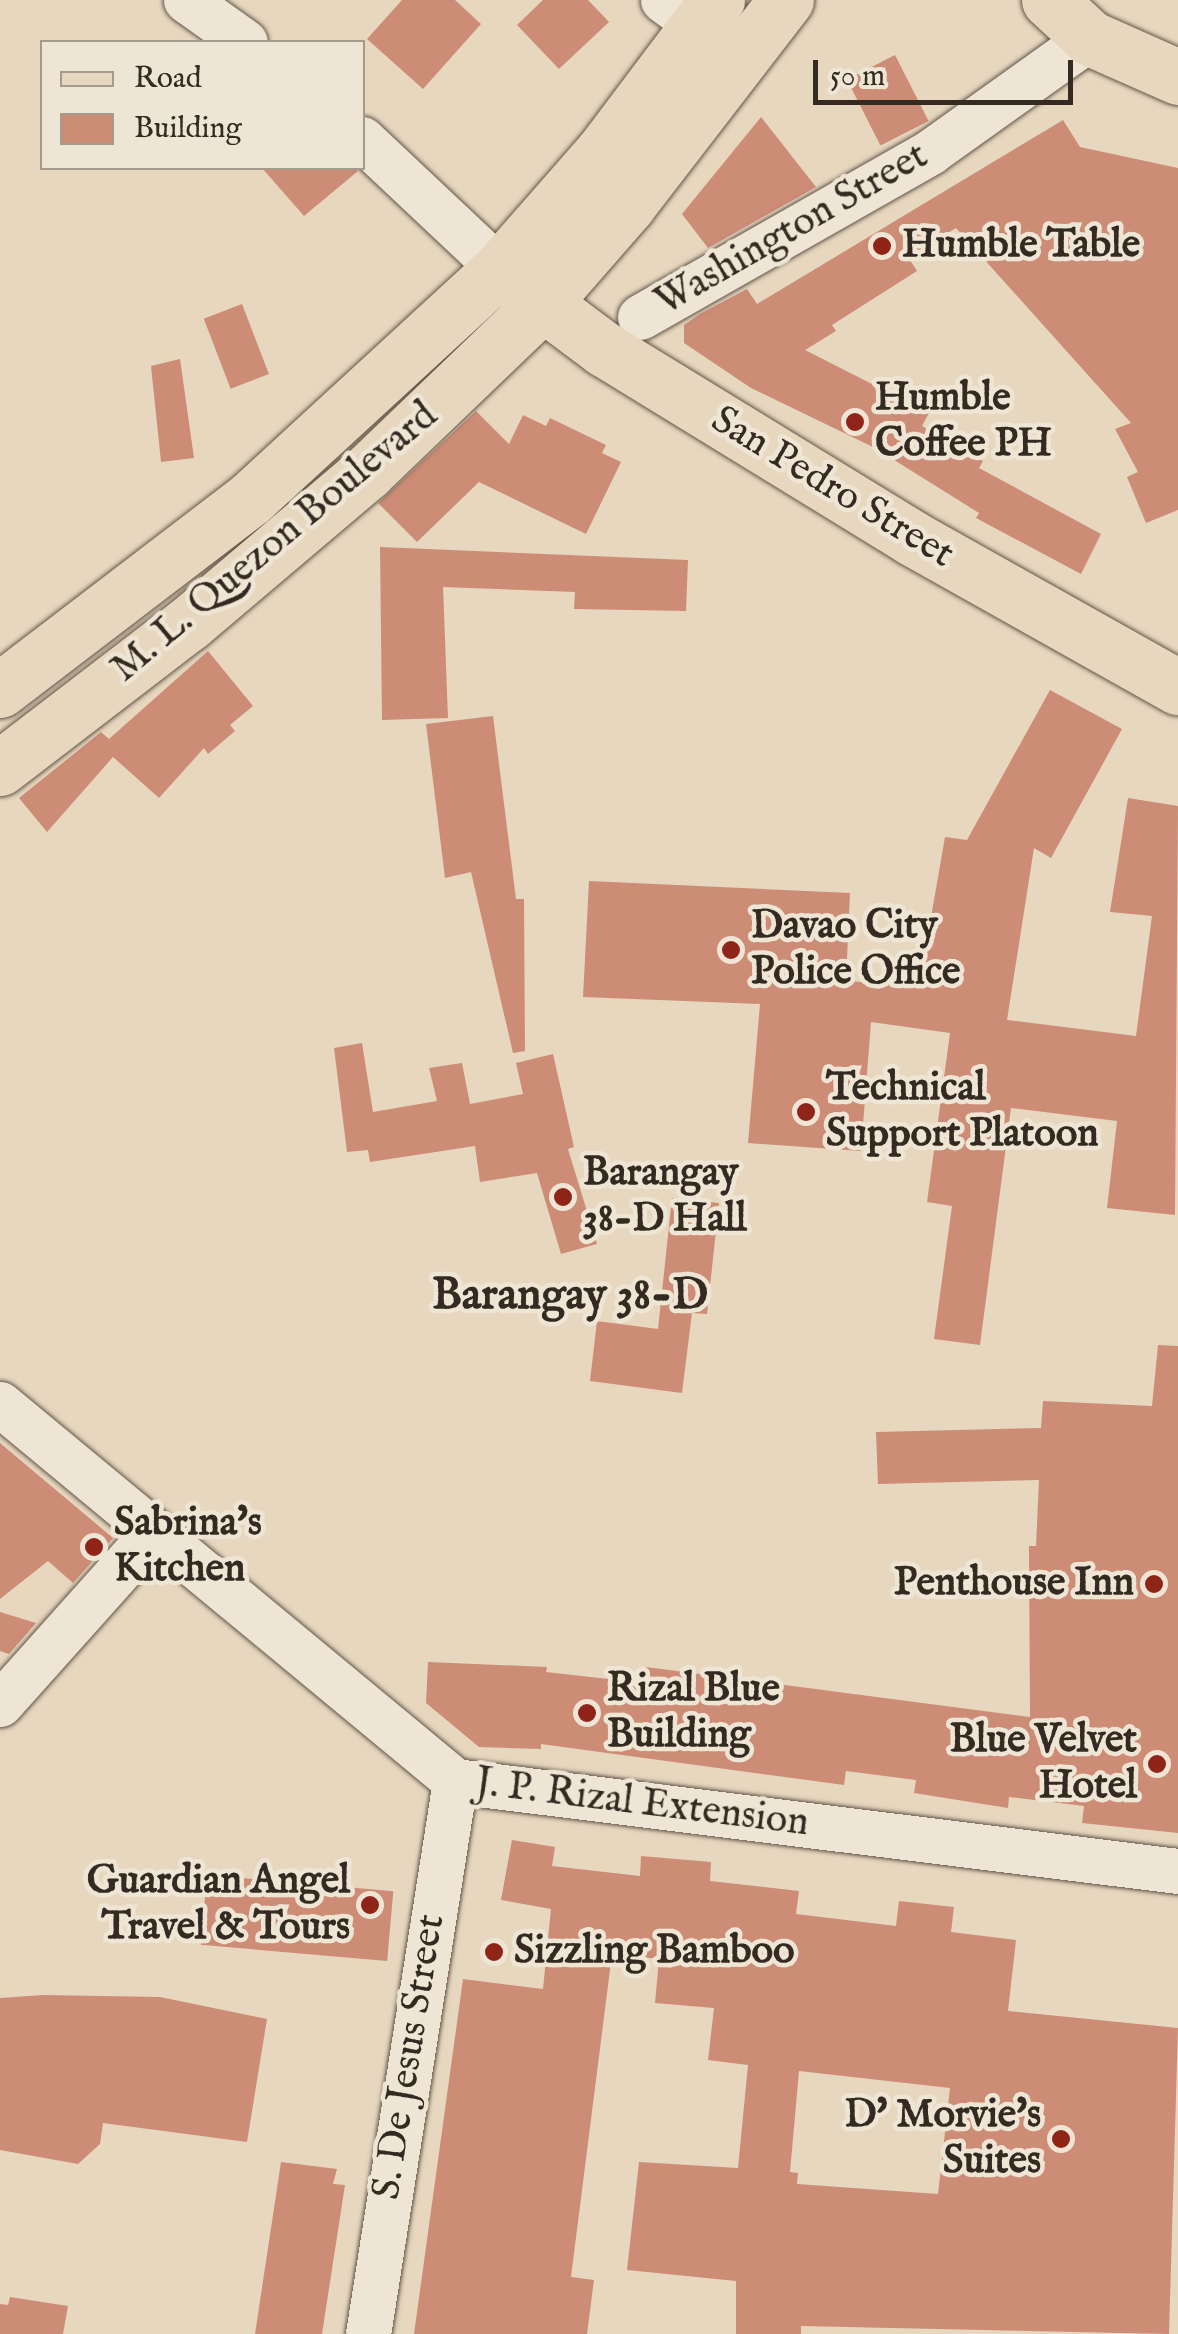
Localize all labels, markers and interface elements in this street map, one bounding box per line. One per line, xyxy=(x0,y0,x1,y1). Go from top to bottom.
legend xyxy=(40,40,365,170)
scale bar xyxy=(818,40,1078,102)
text: 50 m xyxy=(830,58,885,96)
text: Road xyxy=(134,60,202,98)
text: Building xyxy=(134,110,242,148)
street label: Washington Street xyxy=(647,133,937,327)
place label: Humble Table xyxy=(902,222,1140,270)
marker: Humble Table xyxy=(871,235,893,257)
place label: Humble Coffee PH xyxy=(875,375,1052,469)
street label: M. L. Quezon Boulevard xyxy=(102,392,448,694)
street label: San Pedro Street xyxy=(702,397,962,579)
marker: Humble Coffee PH xyxy=(844,411,866,433)
place label: Davao City Police Office xyxy=(751,903,960,997)
marker: Davao City Police Office xyxy=(720,939,742,961)
place label: Technical Support Platoon xyxy=(826,1065,1098,1159)
marker: Technical Support Platoon xyxy=(795,1101,817,1123)
place label: Barangay 38-D Hall xyxy=(583,1150,747,1244)
marker: Barangay 38-D Hall xyxy=(552,1186,574,1208)
district label: Barangay 38-D xyxy=(432,1269,708,1323)
place label: Sabrina's Kitchen xyxy=(114,1500,262,1594)
marker: Sabrina's Kitchen xyxy=(83,1536,105,1558)
place label: Penthouse Inn xyxy=(894,1560,1134,1608)
marker: Penthouse Inn xyxy=(1143,1573,1165,1595)
place label: Rizal Blue Building xyxy=(607,1666,780,1760)
marker: Rizal Blue Building xyxy=(576,1702,598,1724)
place label: Blue Velvet Hotel xyxy=(949,1717,1137,1811)
marker: Blue Velvet Hotel xyxy=(1146,1753,1168,1775)
street label: J. P. Rizal Extension xyxy=(473,1760,811,1848)
place label: Guardian Angel Travel & Tours xyxy=(87,1858,350,1952)
marker: Guardian Angel Travel & Tours xyxy=(359,1894,381,1916)
street label: S. De Jesus Street xyxy=(364,1911,456,2203)
place label: Sizzling Bamboo xyxy=(514,1928,795,1976)
marker: Sizzling Bamboo xyxy=(483,1941,505,1963)
place label: D' Morvie's Suites xyxy=(844,2092,1041,2186)
marker: D' Morvie's Suites xyxy=(1050,2128,1072,2150)

